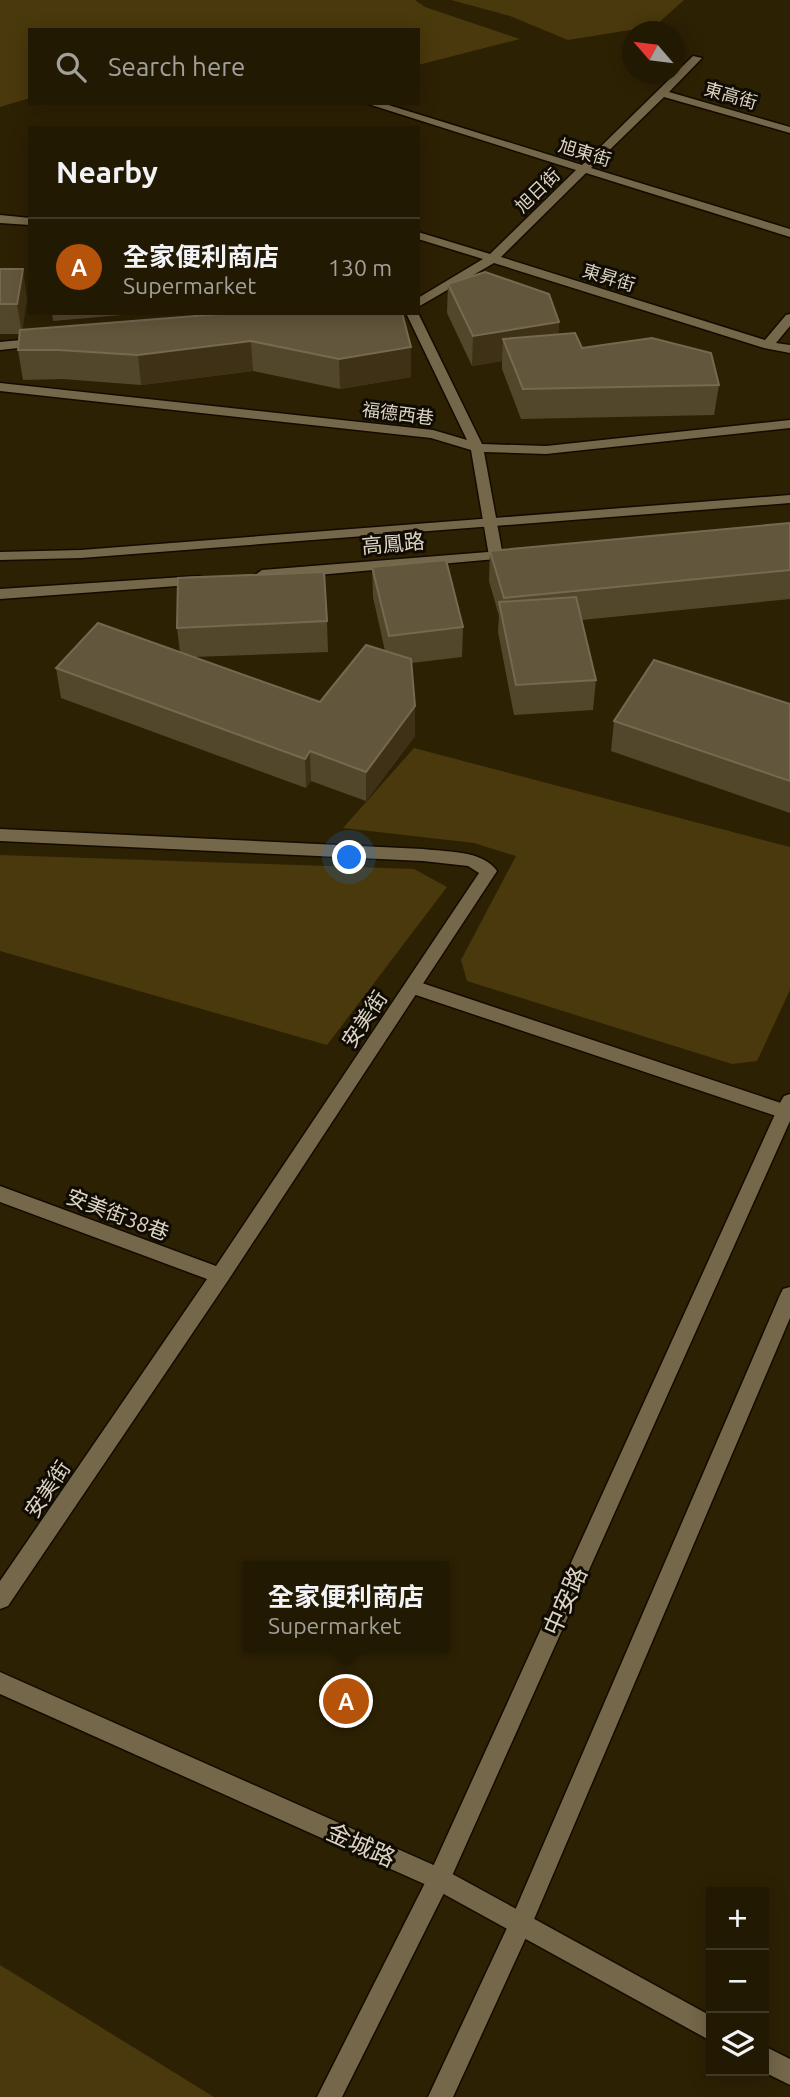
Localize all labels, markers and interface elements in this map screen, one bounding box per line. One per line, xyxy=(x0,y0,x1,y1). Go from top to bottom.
north arrow xyxy=(622,21,685,84)
search box xyxy=(28,28,420,105)
icon: search xyxy=(52,48,90,86)
text: Search here xyxy=(108,52,245,81)
street label: 東高街 xyxy=(702,78,760,112)
street label: 旭東街 xyxy=(556,135,614,169)
text: Nearby xyxy=(56,155,158,189)
street label: 旭日街 xyxy=(511,164,563,216)
text: 全家便利商店 xyxy=(123,242,279,271)
text: A xyxy=(71,255,87,280)
text: 130 m xyxy=(328,255,392,280)
street label: 東昇街 xyxy=(580,260,638,294)
text: Supermarket xyxy=(123,273,256,298)
street label: 福德西巷 xyxy=(361,399,435,427)
street label: 高鳳路 xyxy=(361,528,425,558)
your location xyxy=(332,840,366,874)
street label: 安美街 xyxy=(336,986,392,1052)
street label: 安美街38巷 xyxy=(63,1183,173,1245)
street label: 安美街 xyxy=(19,1456,75,1522)
popup xyxy=(243,1561,449,1652)
street label: 中安路 xyxy=(538,1563,592,1639)
text: 全家便利商店 xyxy=(268,1582,424,1611)
text: Supermarket xyxy=(268,1613,401,1638)
pin: A xyxy=(323,1675,369,1727)
street label: 金城路 xyxy=(323,1818,399,1872)
map controls xyxy=(706,1887,769,2076)
button: + xyxy=(706,1887,769,1950)
button: − xyxy=(706,1950,769,2013)
button: layers xyxy=(706,2013,769,2076)

